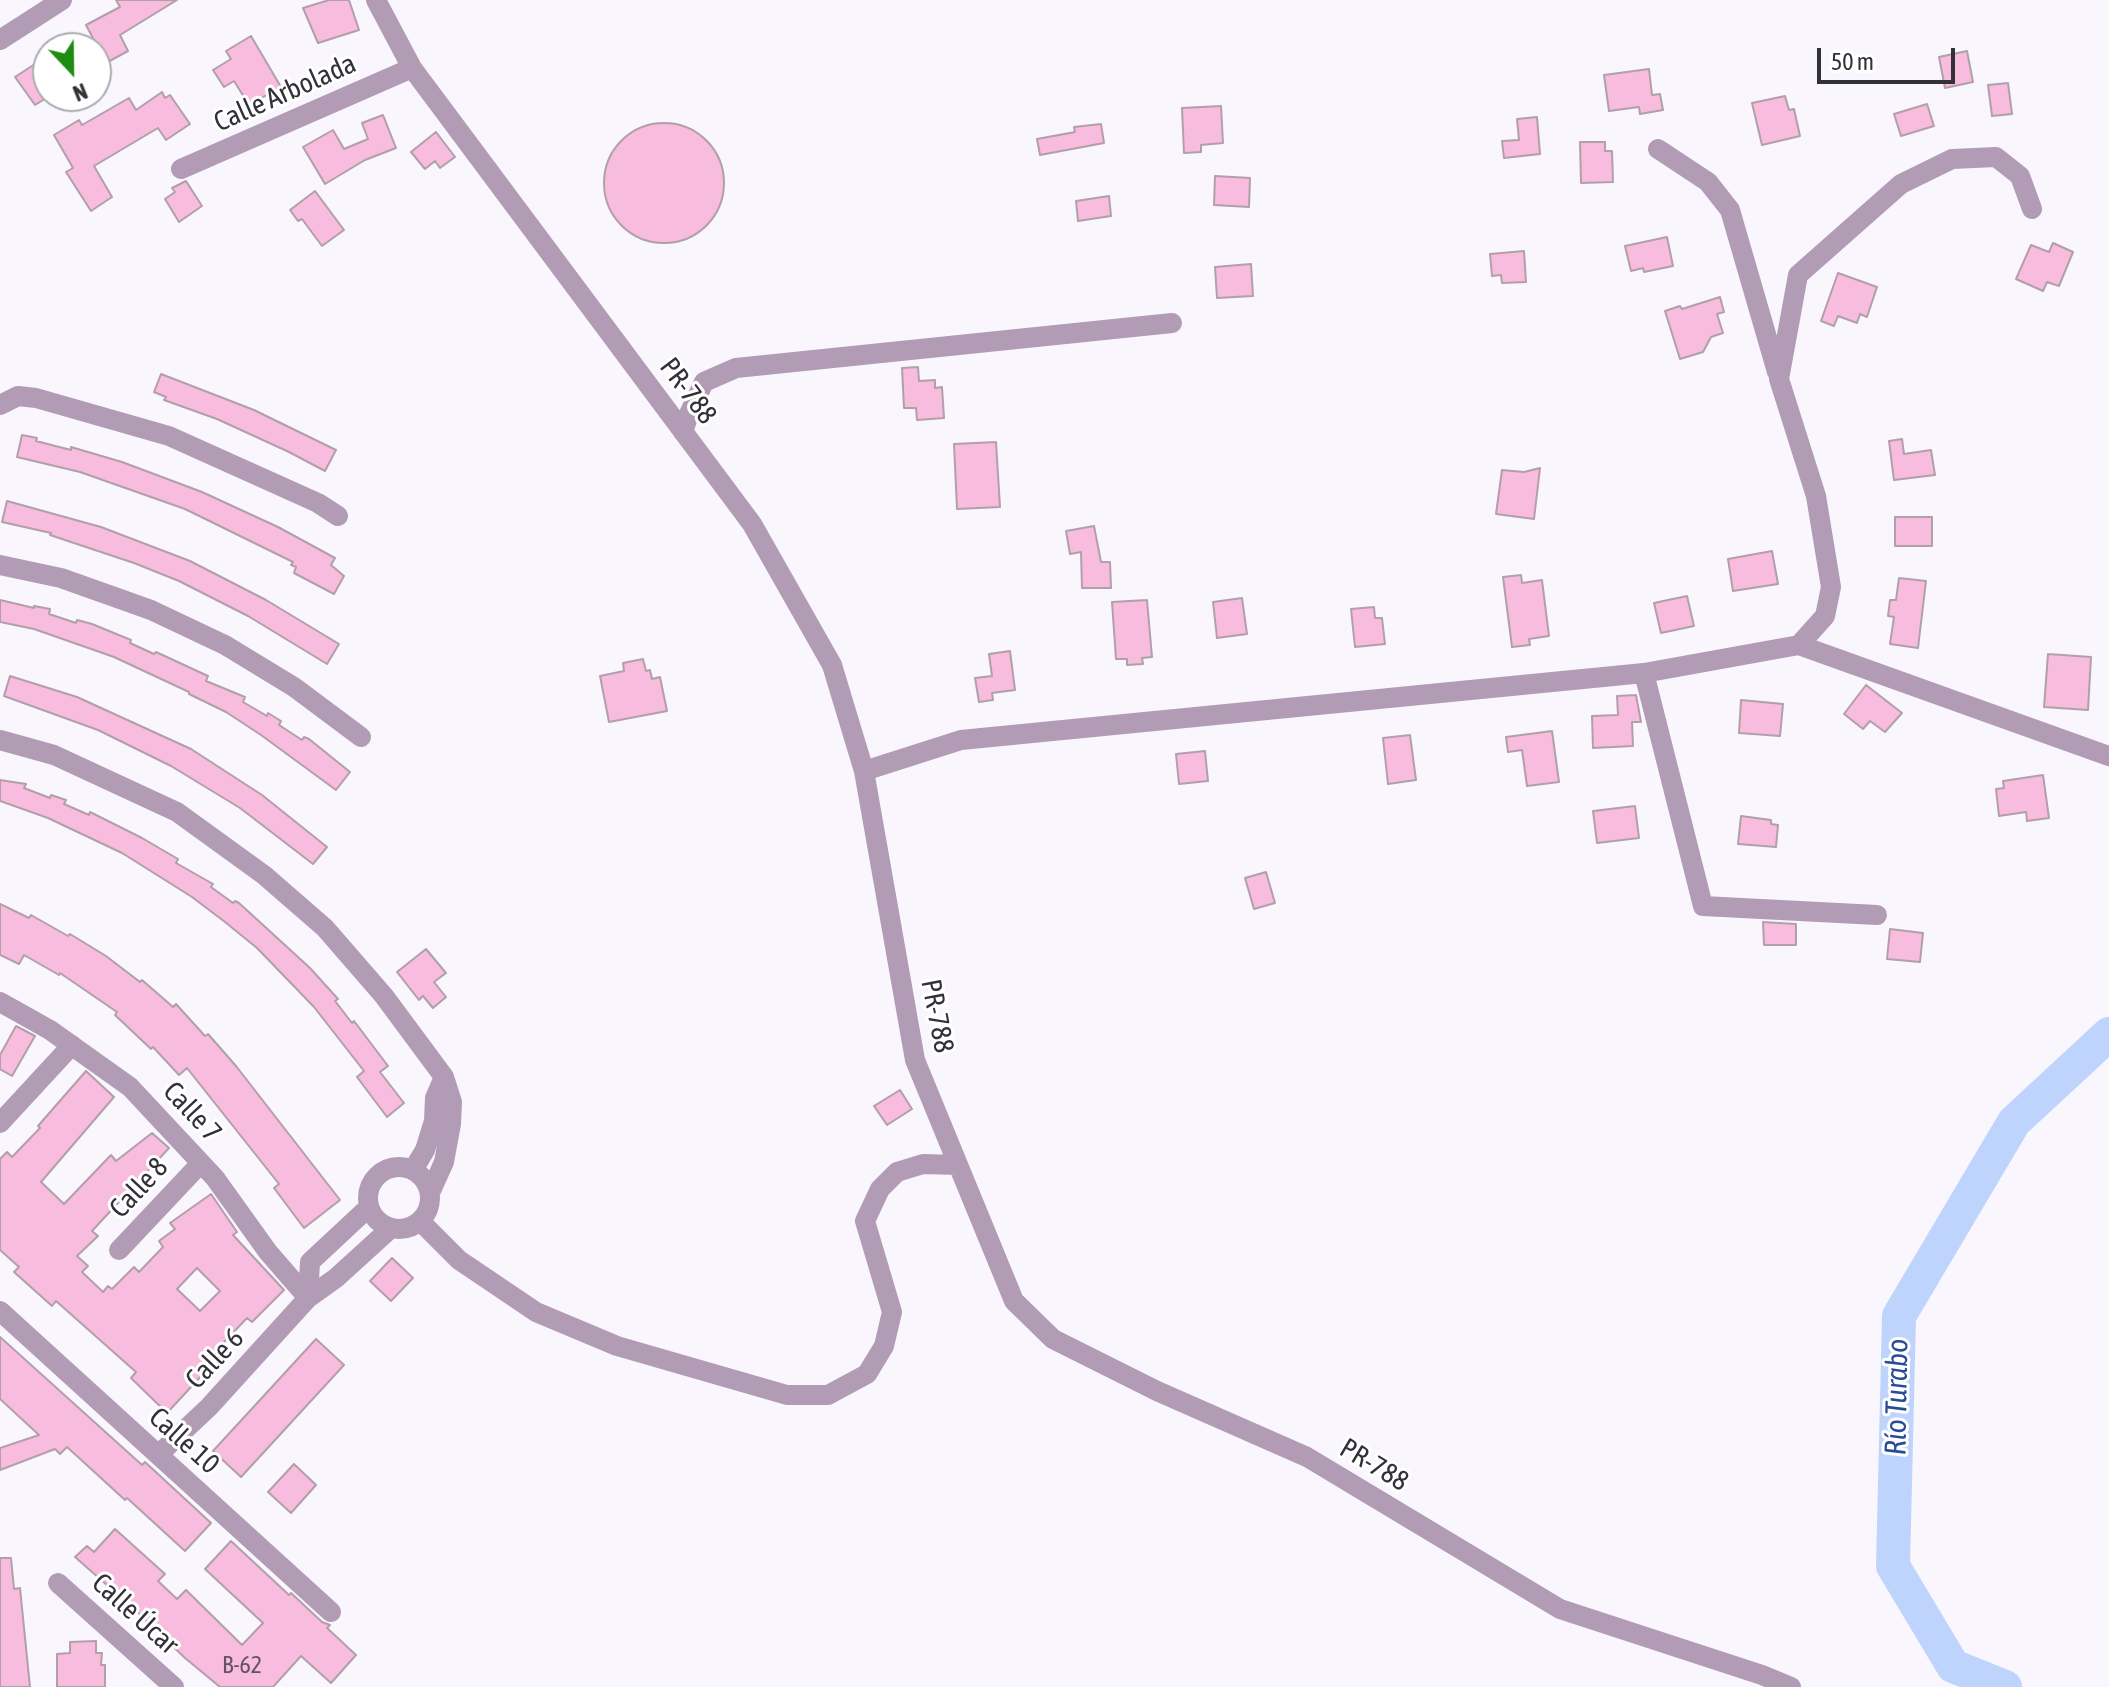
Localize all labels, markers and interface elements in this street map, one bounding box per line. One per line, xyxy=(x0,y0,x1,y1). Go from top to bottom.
north arrow xyxy=(32,32,112,112)
scale bar xyxy=(1821,32,1959,82)
street label: Calle Arbolada xyxy=(209,47,361,139)
text: 50 m xyxy=(1831,48,1874,75)
text: N xyxy=(69,78,91,107)
street label: PR-788 xyxy=(652,351,724,431)
street label: PR-788 xyxy=(913,976,961,1056)
street label: Calle 7 xyxy=(156,1075,228,1149)
street label: Calle 8 xyxy=(103,1151,175,1225)
street label: Calle 6 xyxy=(179,1322,251,1396)
water label: Río Turabo xyxy=(1878,1338,1916,1456)
street label: Calle 10 xyxy=(142,1401,226,1481)
street label: PR-788 xyxy=(1334,1431,1414,1499)
street label: Calle Úcar xyxy=(85,1566,185,1662)
house number: B-62 xyxy=(222,1651,262,1679)

